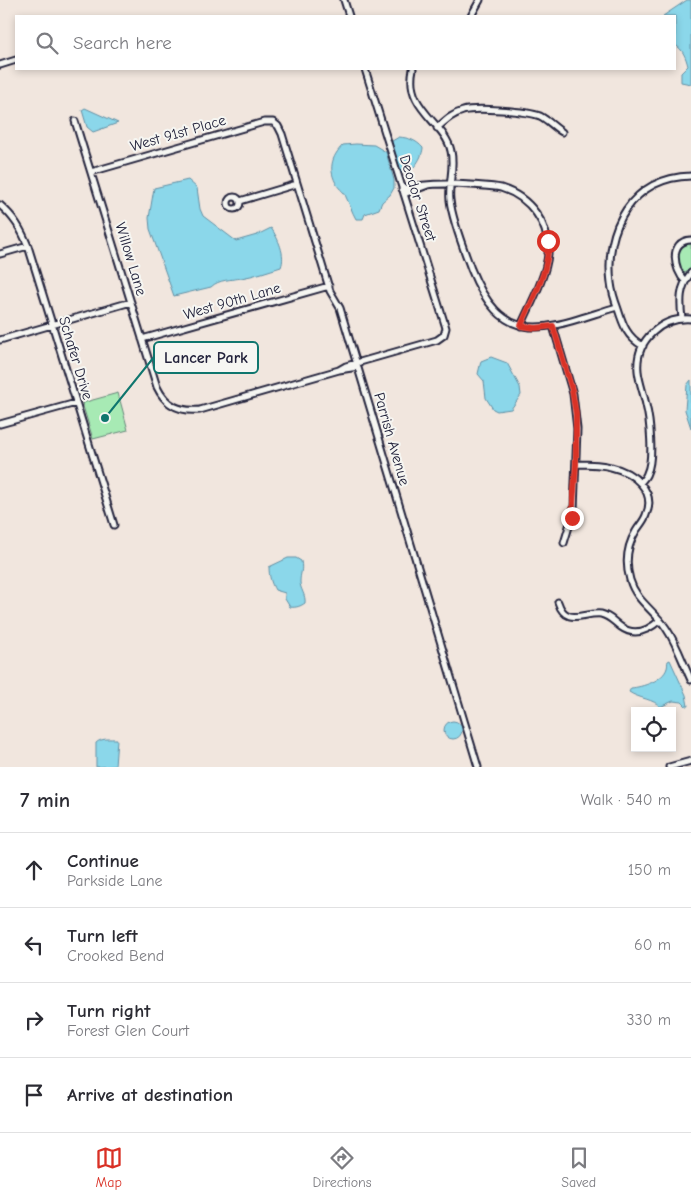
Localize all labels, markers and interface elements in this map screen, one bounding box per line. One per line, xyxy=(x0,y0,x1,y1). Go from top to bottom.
search box xyxy=(15,15,676,70)
icon: search xyxy=(33,29,61,57)
text: Search here xyxy=(73,32,172,54)
street label: West 91st Place xyxy=(128,111,228,155)
street label: Deodor Street xyxy=(396,153,441,244)
street label: Willow Lane xyxy=(111,220,151,298)
route start xyxy=(537,230,560,253)
street label: West 90th Lane xyxy=(181,278,283,323)
street label: Schafer Drive xyxy=(55,314,97,402)
callout: Lancer Park xyxy=(154,342,258,373)
text: Lancer Park xyxy=(164,349,248,367)
street label: Parrish Avenue xyxy=(370,390,414,488)
route end xyxy=(561,507,584,530)
map controls xyxy=(631,707,676,752)
button: locate xyxy=(631,707,676,752)
text: 7 min xyxy=(20,788,70,812)
text: Walk · 540 m xyxy=(580,791,671,809)
text: Continue xyxy=(67,850,139,872)
icon: ahead xyxy=(20,856,48,884)
text: 150 m xyxy=(628,861,671,879)
text: Parkside Lane xyxy=(67,872,163,890)
text: Turn left xyxy=(67,925,138,947)
icon: left xyxy=(20,931,48,959)
text: 60 m xyxy=(634,936,671,954)
text: Crooked Bend xyxy=(67,947,164,965)
text: Turn right xyxy=(67,1000,151,1022)
icon: right xyxy=(20,1006,48,1034)
text: 330 m xyxy=(626,1011,671,1029)
text: Forest Glen Court xyxy=(67,1022,189,1040)
icon: arrive xyxy=(20,1081,48,1109)
text: Arrive at destination xyxy=(67,1084,233,1106)
tab: Map xyxy=(95,1144,123,1191)
tab: Directions xyxy=(312,1144,372,1191)
tab: Saved xyxy=(561,1144,596,1191)

